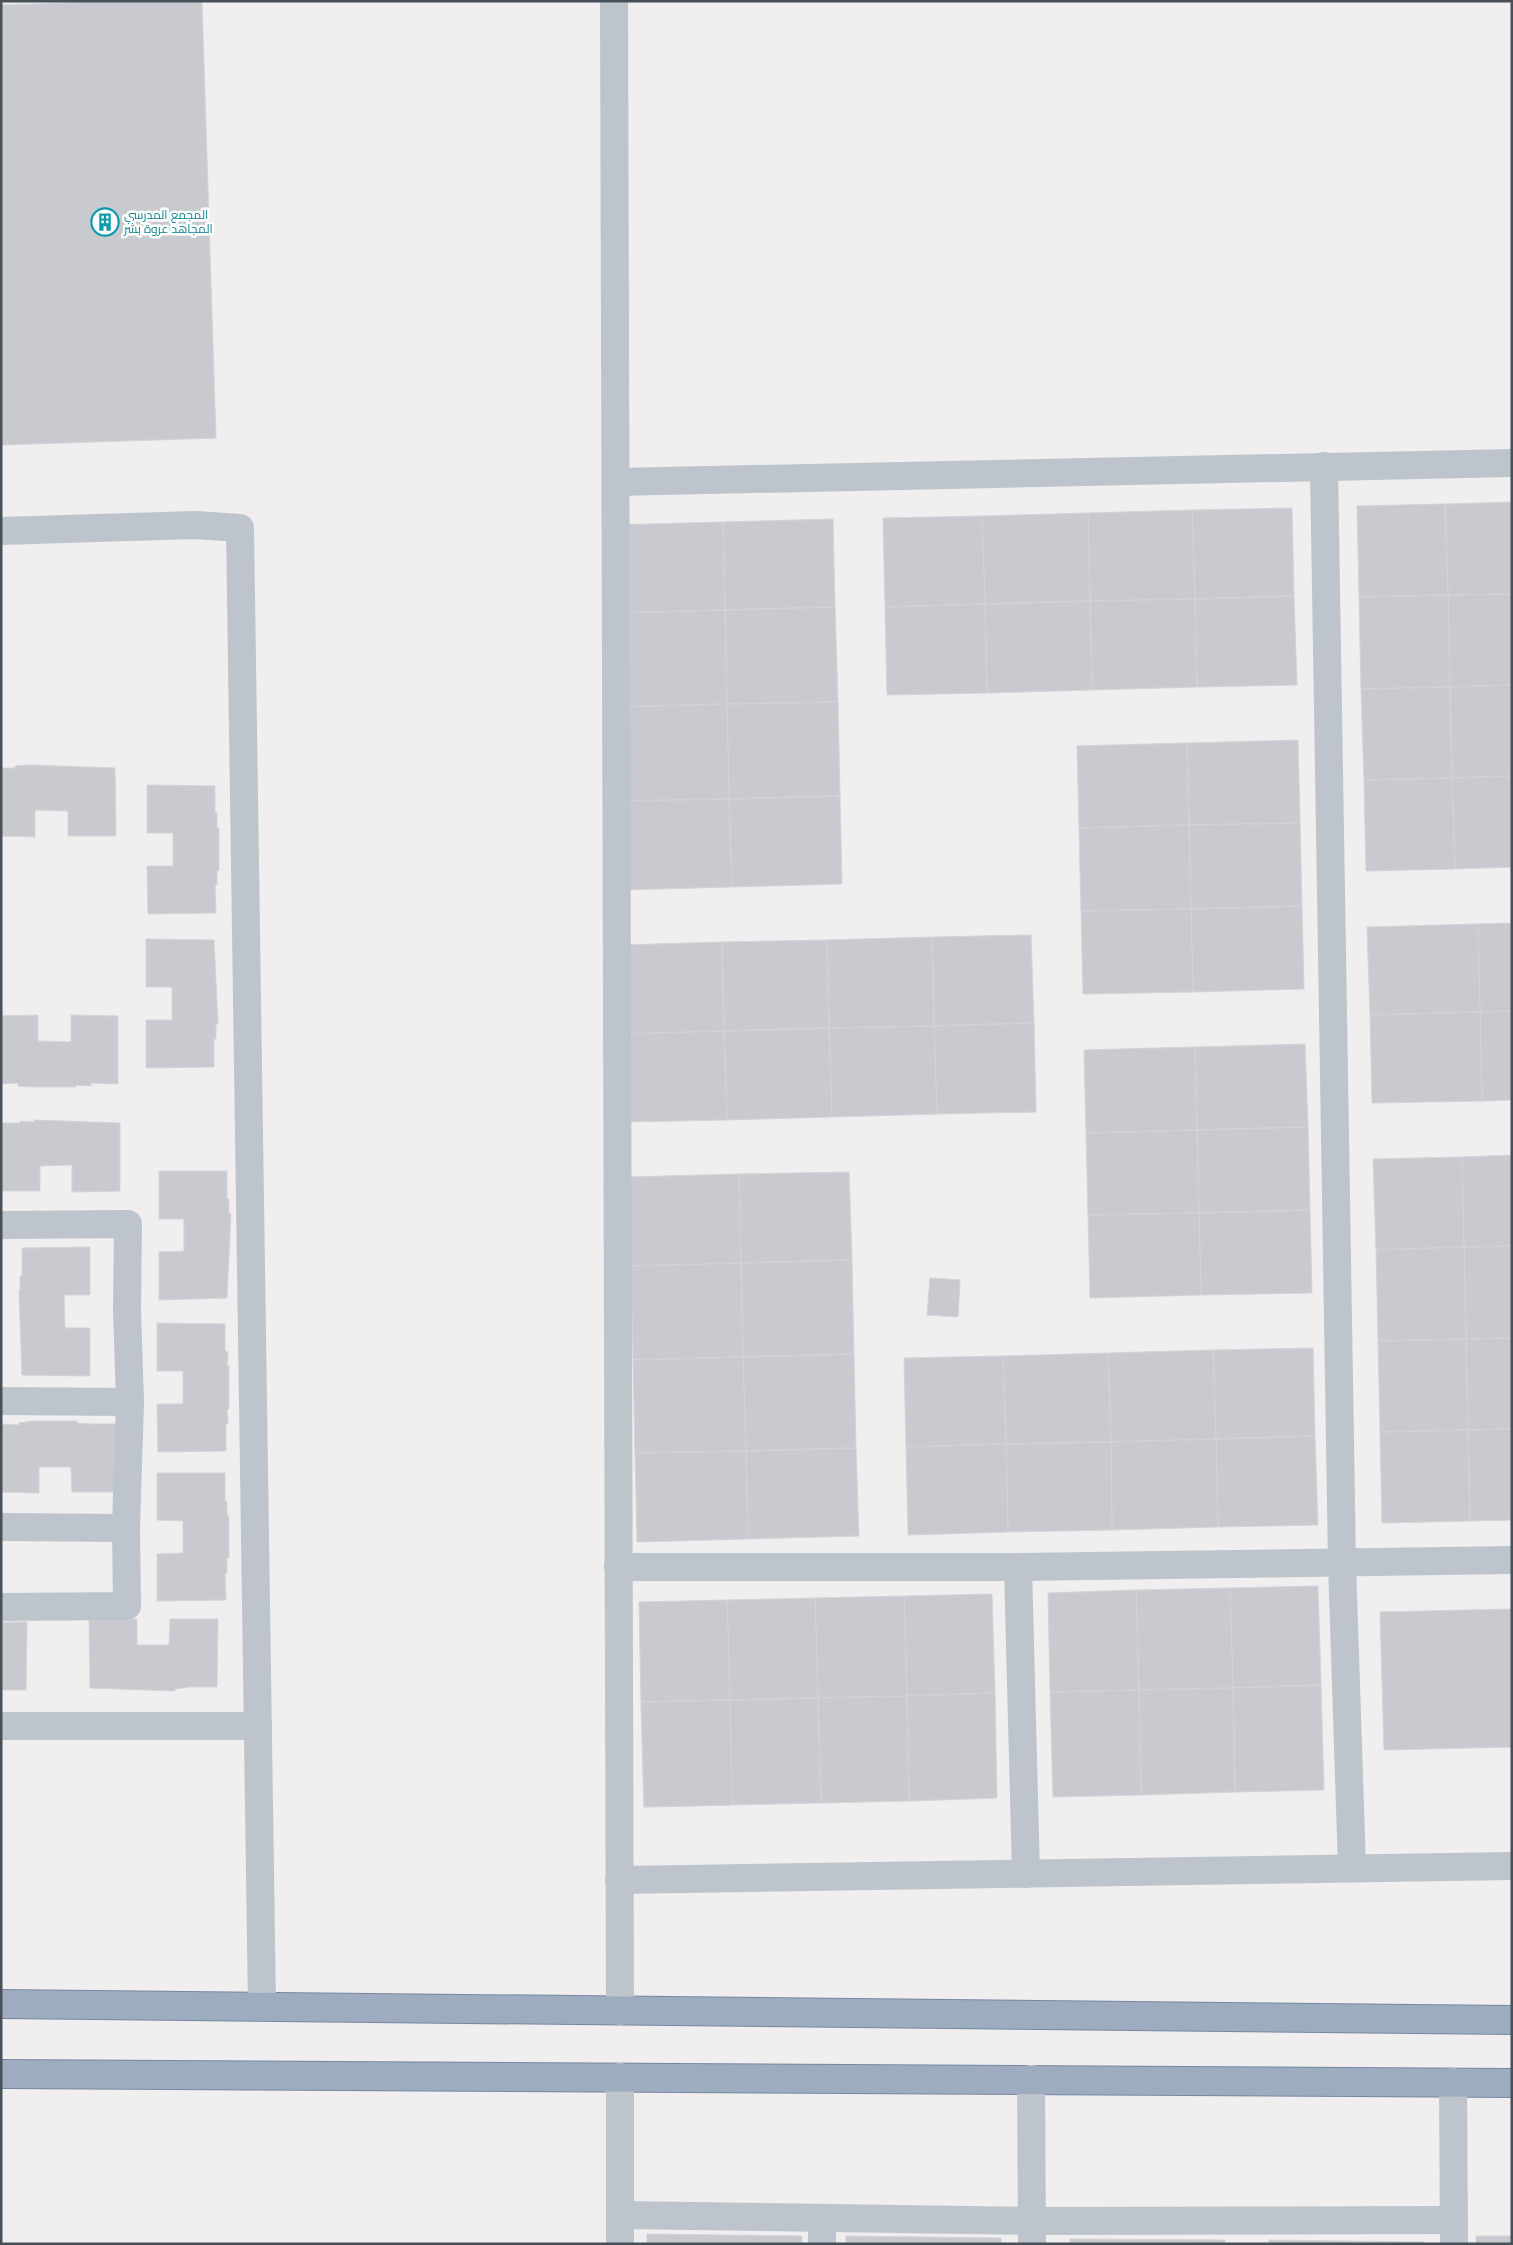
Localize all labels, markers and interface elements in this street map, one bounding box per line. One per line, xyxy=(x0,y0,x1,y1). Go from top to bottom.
building icon: المجمع المدرسي المجاهد عروة بشر xyxy=(90,207,120,237)
place label: المجمع المدرسي المجاهد عروة بشر xyxy=(123,207,213,237)

